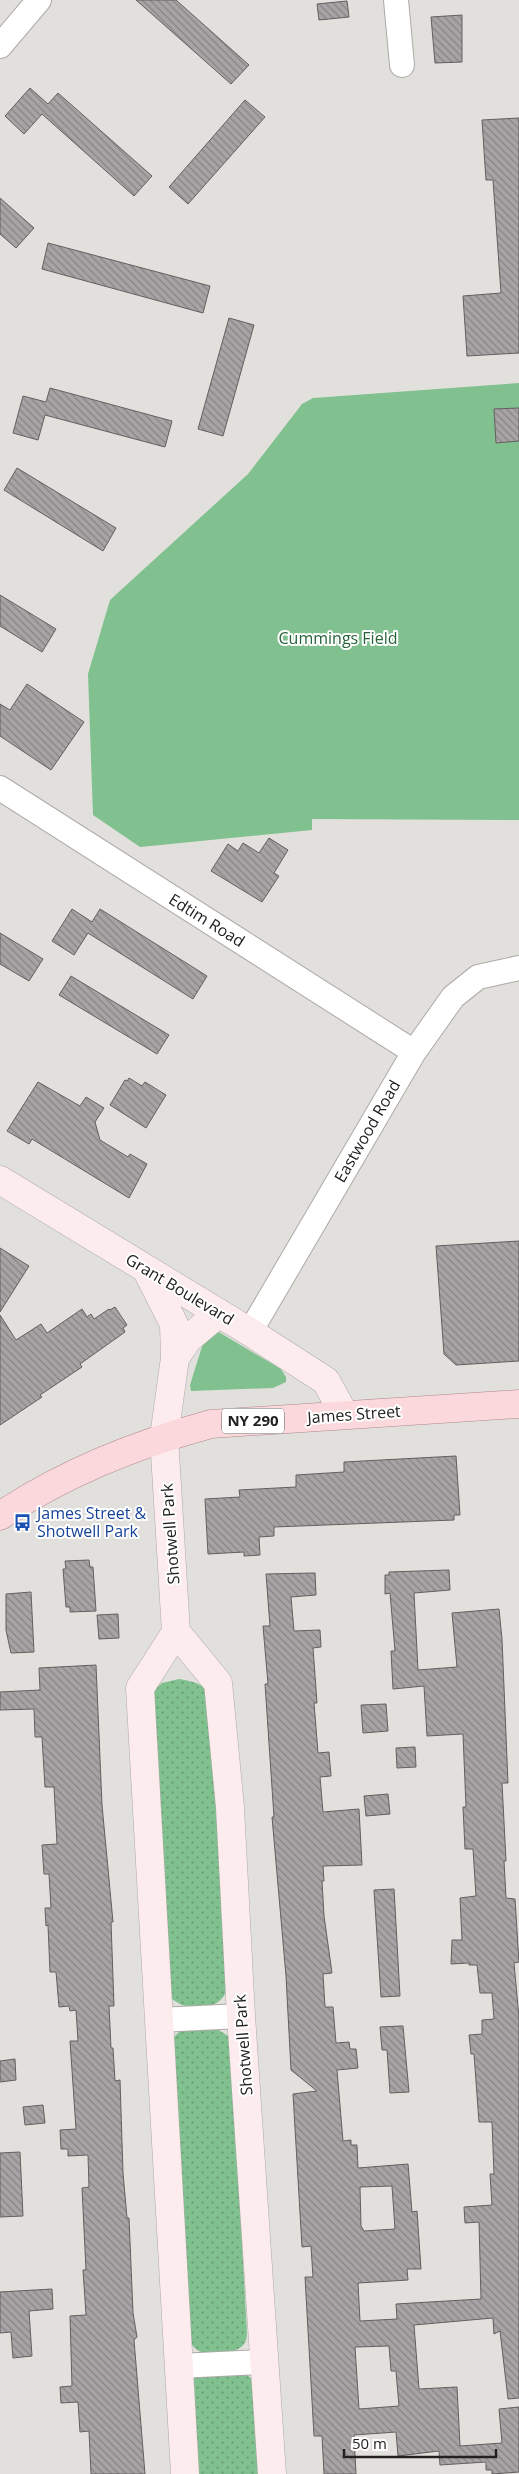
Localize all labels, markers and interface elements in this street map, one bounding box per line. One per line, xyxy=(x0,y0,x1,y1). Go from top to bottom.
park label: Cummings Field xyxy=(279,627,397,649)
street label: Edtim Road xyxy=(165,888,249,952)
street label: Eastwood Road xyxy=(329,1076,405,1186)
street label: Grant Boulevard xyxy=(122,1248,238,1330)
street label: James Street xyxy=(305,1400,402,1428)
road number: NY 290 xyxy=(222,1408,284,1434)
street label: Shotwell Park xyxy=(155,1482,184,1585)
place label: James Street & Shotwell Park xyxy=(35,1502,147,1542)
bus stop icon: James Street & Shotwell Park xyxy=(13,1512,33,1532)
street label: Shotwell Park xyxy=(228,1993,257,2096)
scale bar xyxy=(344,2426,496,2458)
text: 50 m xyxy=(352,2433,387,2453)

